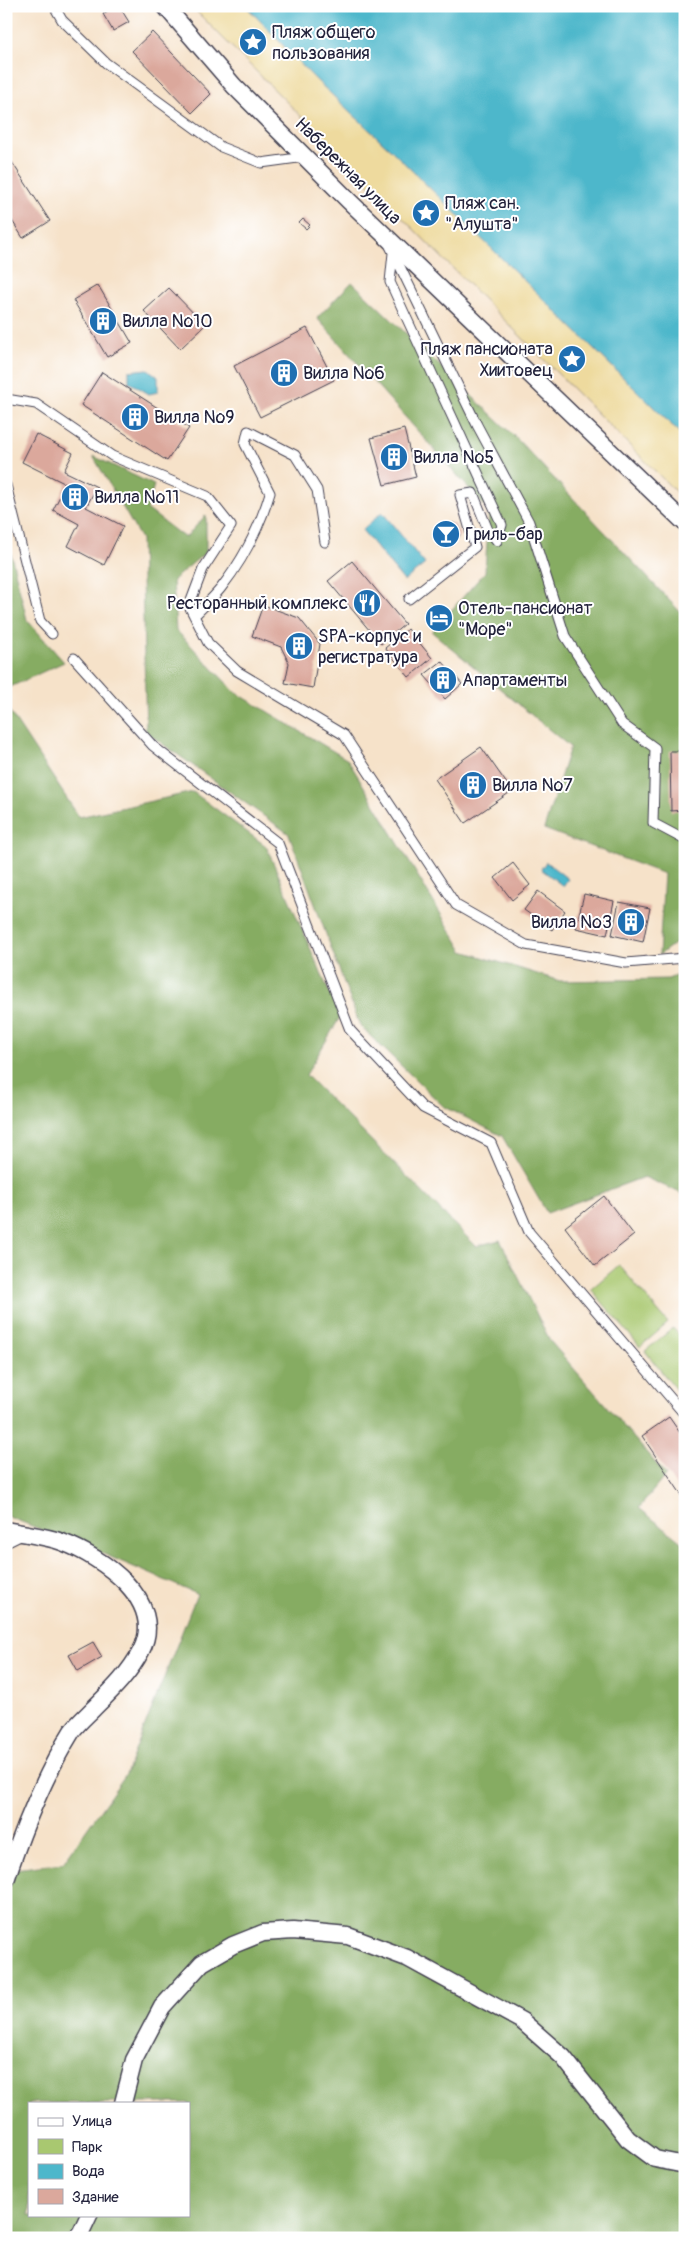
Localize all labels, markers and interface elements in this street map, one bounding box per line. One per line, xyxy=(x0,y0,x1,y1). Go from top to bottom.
place label: Пляж общего пользования xyxy=(272,21,376,65)
place icon: Пляж общего пользования xyxy=(238,27,268,57)
street label: Набережная улица xyxy=(290,113,406,229)
place label: Пляж сан. "Алушта" xyxy=(445,192,520,236)
place icon: Пляж сан. "Алушта" xyxy=(411,198,441,228)
building icon: Вилла №10 xyxy=(88,306,118,336)
place label: Вилла №10 xyxy=(122,310,213,333)
place label: Пляж пансионата Хиитовец xyxy=(421,338,553,382)
place icon: Пляж пансионата Хиитовец xyxy=(557,344,587,374)
building icon: Вилла №6 xyxy=(269,358,299,388)
place label: Вилла №6 xyxy=(303,362,385,385)
building icon: Вилла №9 xyxy=(120,402,150,432)
place label: Вилла №9 xyxy=(154,406,235,429)
building icon: Вилла №5 xyxy=(379,442,409,472)
place label: Вилла №5 xyxy=(413,446,494,469)
building icon: Вилла №11 xyxy=(60,482,90,512)
place label: Вилла №11 xyxy=(94,486,179,509)
bar icon: Гриль-бар xyxy=(431,519,461,549)
place label: Гриль-бар xyxy=(465,523,543,546)
restaurant icon: Ресторанный комплекс xyxy=(352,588,382,618)
place label: Ресторанный комплекс xyxy=(167,592,348,615)
place label: Отель-пансионат "Море" xyxy=(458,597,592,641)
hotel icon: Отель-пансионат "Море" xyxy=(424,603,454,633)
place label: SPA-корпус и регистратура xyxy=(318,625,421,669)
building icon: SPA-корпус и регистратура xyxy=(284,631,314,661)
building icon: Апартаменты xyxy=(428,665,458,695)
place label: Апартаменты xyxy=(462,669,567,692)
building icon: Вилла №7 xyxy=(458,770,488,800)
place label: Вилла №7 xyxy=(492,774,573,797)
building icon: Вилла №3 xyxy=(616,907,646,937)
place label: Вилла №3 xyxy=(531,911,612,934)
legend xyxy=(28,2102,190,2216)
text: Улица xyxy=(72,2112,112,2131)
text: Парк xyxy=(72,2138,103,2157)
text: Вода xyxy=(72,2162,105,2181)
text: Здание xyxy=(72,2188,119,2207)

